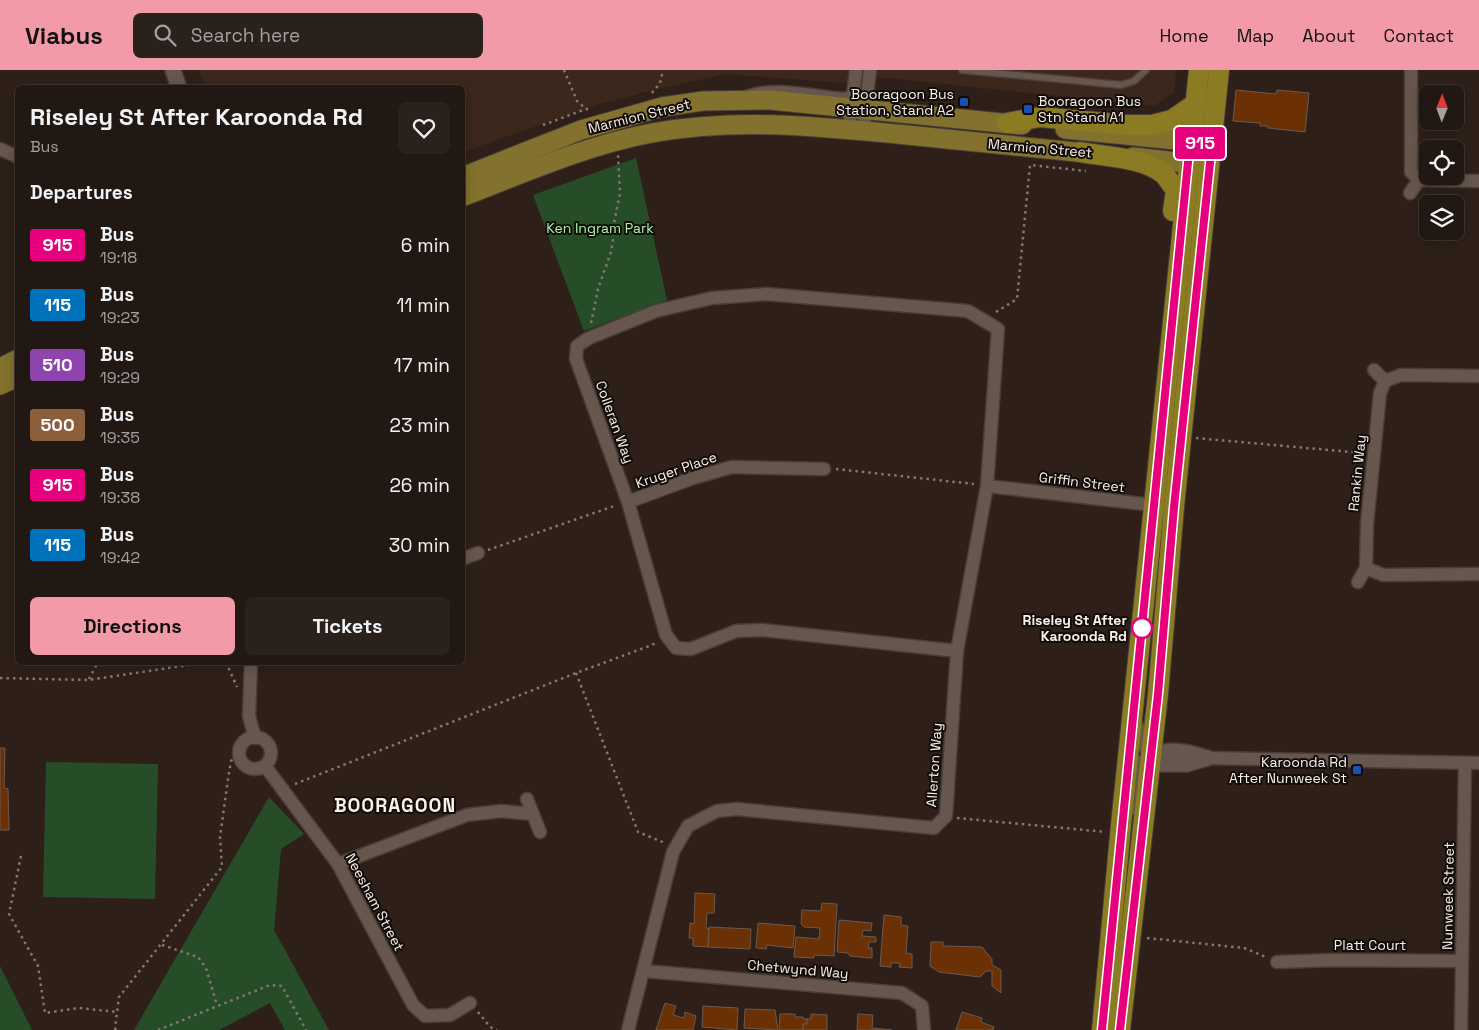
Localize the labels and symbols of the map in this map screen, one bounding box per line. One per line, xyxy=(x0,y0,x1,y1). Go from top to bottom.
place label: Booragoon Bus Station, Stand A2 xyxy=(836,85,954,119)
north arrow xyxy=(1419,85,1464,130)
place label: Booragoon Bus Stn Stand A1 xyxy=(1038,92,1141,126)
street label: Marmion Street xyxy=(586,95,692,137)
marker: Booragoon Bus Station, Stand A2 xyxy=(958,96,970,108)
marker: Booragoon Bus Stn Stand A1 xyxy=(1022,103,1034,115)
line badge: 915 xyxy=(1171,127,1229,159)
street label: Marmion Street xyxy=(987,134,1093,162)
park label: Ken Ingram Park xyxy=(546,219,654,237)
street label: Colleran Way xyxy=(592,378,638,466)
street label: Rankin Way xyxy=(1344,434,1370,512)
street label: Kruger Place xyxy=(633,448,719,492)
street label: Griffin Street xyxy=(1038,468,1126,496)
place label: Riseley St After Karoonda Rd xyxy=(1023,611,1127,645)
marker: Riseley St After Karoonda Rd xyxy=(1131,617,1153,639)
street label: Allerton Way xyxy=(922,722,946,808)
place label: Karoonda Rd After Nunweek St xyxy=(1229,753,1347,787)
marker: Karoonda Rd After Nunweek St xyxy=(1351,764,1363,776)
district label: BOORAGOON xyxy=(334,793,456,818)
street label: Nunweek Street xyxy=(1438,842,1458,950)
street label: Neesham Street xyxy=(342,850,408,954)
street label: Platt Court xyxy=(1334,936,1406,954)
street label: Chetwynd Way xyxy=(747,956,849,982)

